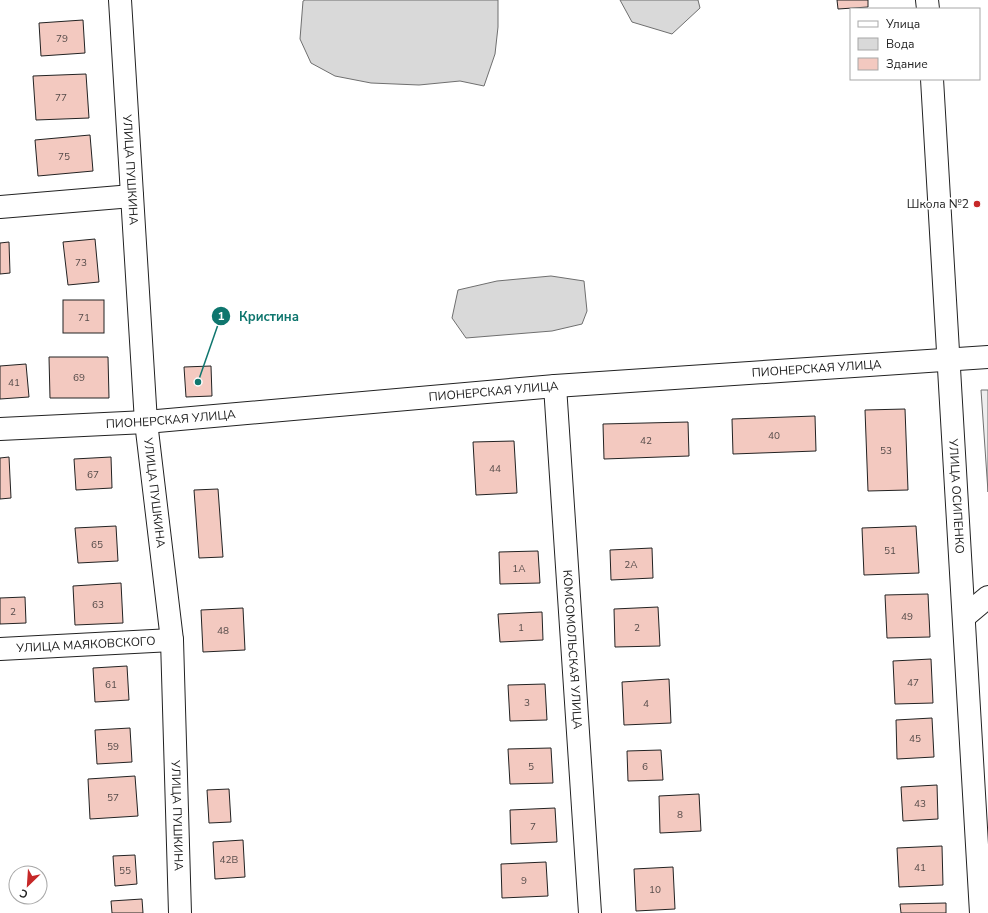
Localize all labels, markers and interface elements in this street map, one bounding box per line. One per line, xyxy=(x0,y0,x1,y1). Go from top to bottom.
legend xyxy=(850,8,980,80)
text: Улица xyxy=(885,16,920,32)
house number: 79 xyxy=(56,32,68,46)
text: Вода xyxy=(886,36,914,52)
text: Здание xyxy=(886,56,928,72)
house number: 77 xyxy=(55,91,67,105)
street label: УЛИЦА ПУШКИНА xyxy=(119,113,142,226)
house number: 75 xyxy=(58,150,70,164)
place label: Школа №2 xyxy=(907,196,969,212)
marker: Школа №2 xyxy=(972,199,982,209)
house number: 73 xyxy=(75,256,87,270)
callout: Кристина xyxy=(211,304,307,329)
text: 1 xyxy=(217,308,225,324)
text: Кристина xyxy=(239,308,299,326)
house number: 71 xyxy=(78,311,90,325)
street label: ПИОНЕРСКАЯ УЛИЦА xyxy=(751,356,882,381)
house number: 69 xyxy=(73,371,85,385)
house number: 41 xyxy=(8,376,20,390)
street label: ПИОНЕРСКАЯ УЛИЦА xyxy=(428,378,559,405)
street label: ПИОНЕРСКАЯ УЛИЦА xyxy=(105,406,236,432)
house number: 40 xyxy=(768,429,780,443)
house number: 42 xyxy=(640,434,652,448)
street label: УЛИЦА ПУШКИНА xyxy=(140,436,169,549)
street label: УЛИЦА ОСИПЕНКО xyxy=(945,437,968,554)
house number: 53 xyxy=(880,444,892,458)
house number: 44 xyxy=(489,462,501,476)
house number: 67 xyxy=(87,468,99,482)
house number: 65 xyxy=(91,538,103,552)
house number: 51 xyxy=(884,544,896,558)
house number: 2А xyxy=(624,558,638,572)
house number: 1А xyxy=(512,562,526,576)
street label: КОМСОМОЛЬСКАЯ УЛИЦА xyxy=(559,569,586,730)
house number: 63 xyxy=(92,598,104,612)
house number: 2 xyxy=(10,605,16,619)
house number: 49 xyxy=(901,610,913,624)
house number: 1 xyxy=(518,621,524,635)
house number: 2 xyxy=(634,621,640,635)
house number: 48 xyxy=(217,624,229,638)
street label: УЛИЦА МАЯКОВСКОГО xyxy=(15,633,156,656)
house number: 47 xyxy=(907,676,919,690)
house number: 61 xyxy=(105,678,117,692)
house number: 3 xyxy=(524,696,530,710)
house number: 4 xyxy=(643,697,649,711)
house number: 45 xyxy=(909,732,921,746)
house number: 59 xyxy=(107,740,119,754)
street label: УЛИЦА ПУШКИНА xyxy=(167,759,187,871)
house number: 5 xyxy=(528,760,534,774)
house number: 6 xyxy=(642,760,648,774)
house number: 57 xyxy=(107,791,119,805)
house number: 43 xyxy=(914,797,926,811)
house number: 8 xyxy=(677,808,683,822)
house number: 7 xyxy=(530,820,536,834)
house number: 42В xyxy=(220,853,239,867)
house number: 41 xyxy=(914,861,926,875)
house number: 55 xyxy=(119,864,131,878)
north arrow xyxy=(8,865,48,905)
house number: 9 xyxy=(521,874,527,888)
house number: 10 xyxy=(649,883,661,897)
text: С xyxy=(17,885,31,902)

